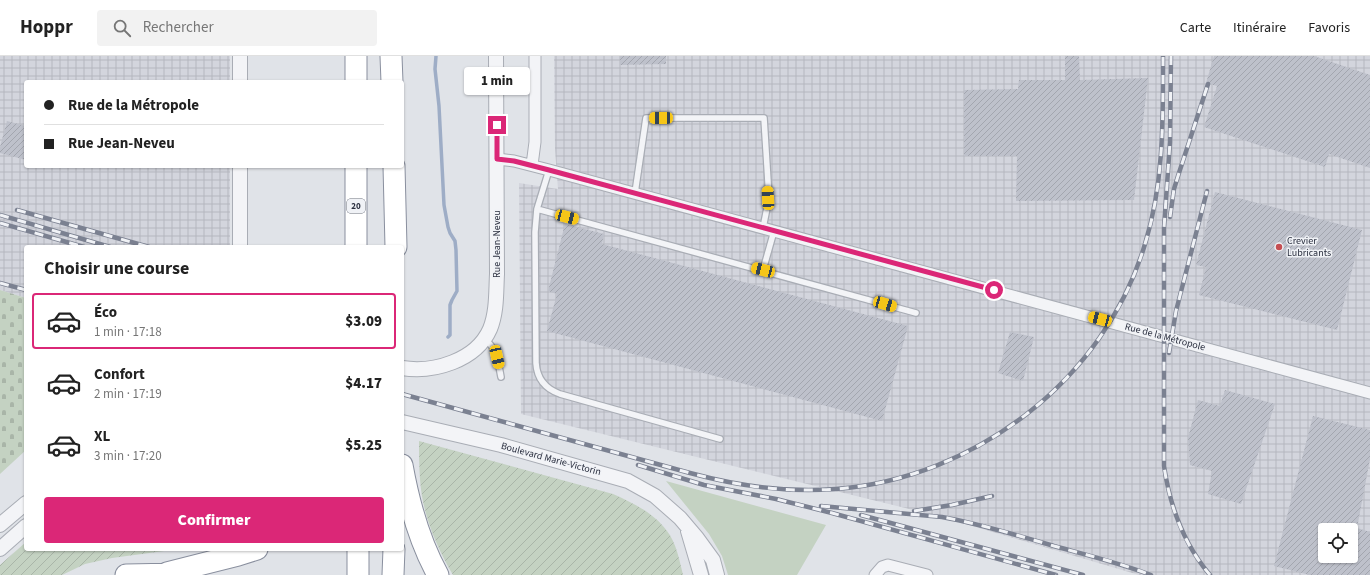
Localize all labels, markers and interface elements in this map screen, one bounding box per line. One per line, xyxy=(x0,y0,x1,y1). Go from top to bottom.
search box xyxy=(97,10,377,46)
text: Hoppr xyxy=(20,14,73,41)
icon: search xyxy=(111,17,133,39)
text: Rechercher xyxy=(143,17,214,38)
text: Carte xyxy=(1180,18,1211,38)
text: Itinéraire xyxy=(1233,18,1286,38)
text: Favoris xyxy=(1308,18,1350,38)
callout: 1 min xyxy=(464,67,530,95)
text: 1 min xyxy=(481,72,513,90)
text: Rue de la Métropole xyxy=(68,95,199,116)
car xyxy=(649,112,673,124)
route end xyxy=(488,116,506,134)
text: Rue Jean-Neveu xyxy=(68,133,175,154)
car xyxy=(761,186,775,210)
road number: 20 xyxy=(347,199,365,213)
car xyxy=(554,208,580,226)
street label: Rue Jean-Neveu xyxy=(490,210,504,278)
place label: Crevier Lubricants xyxy=(1287,234,1331,260)
marker: Crevier Lubricants xyxy=(1274,242,1284,252)
text: Choisir une course xyxy=(44,256,189,281)
car xyxy=(750,261,776,279)
route start xyxy=(985,281,1003,299)
car xyxy=(872,295,898,313)
text: Éco xyxy=(94,302,117,323)
icon: car xyxy=(46,303,82,339)
car xyxy=(1087,310,1113,328)
text: $3.09 xyxy=(345,311,382,332)
street label: Rue de la Métropole xyxy=(1123,319,1207,355)
text: 1 min · 17:18 xyxy=(94,323,162,341)
car xyxy=(488,344,506,370)
text: Confort xyxy=(94,364,145,385)
icon: car xyxy=(46,365,82,401)
text: $4.17 xyxy=(345,373,382,394)
text: 2 min · 17:19 xyxy=(94,385,162,403)
text: XL xyxy=(94,426,110,447)
icon: car xyxy=(46,427,82,463)
text: $5.25 xyxy=(345,435,382,456)
street label: Boulevard Marie-Victorin xyxy=(499,439,603,479)
text: 3 min · 17:20 xyxy=(94,447,162,465)
button: Confirmer xyxy=(44,497,384,543)
map controls xyxy=(1318,523,1358,563)
button: locate xyxy=(1318,523,1358,563)

